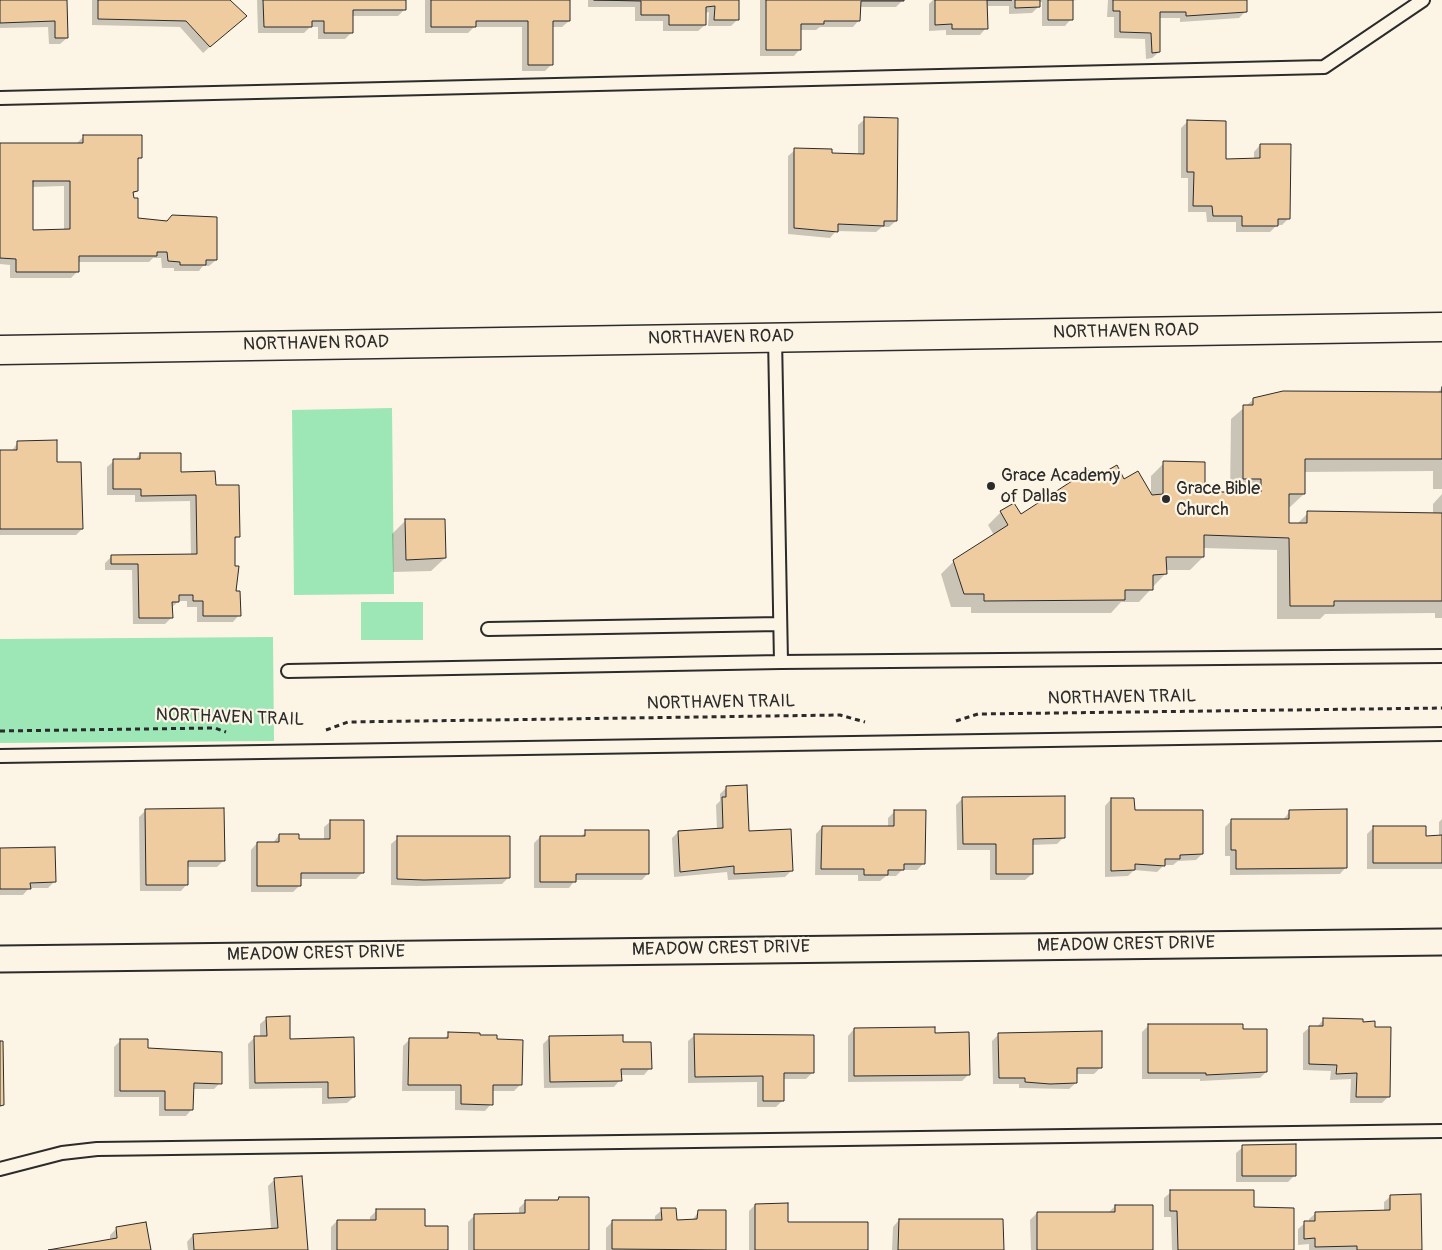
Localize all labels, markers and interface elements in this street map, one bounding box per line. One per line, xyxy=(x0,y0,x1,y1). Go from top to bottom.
street label: NORTHAVEN ROAD xyxy=(1053,320,1199,344)
street label: NORTHAVEN ROAD xyxy=(648,326,794,350)
street label: NORTHAVEN ROAD xyxy=(243,332,389,356)
place label: Grace Academy of Dallas xyxy=(1001,465,1120,508)
place label: Grace Bible Church xyxy=(1176,478,1260,520)
marker: Grace Academy of Dallas xyxy=(985,480,997,492)
marker: Grace Bible Church xyxy=(1160,493,1172,505)
street label: NORTHAVEN TRAIL xyxy=(1048,686,1196,710)
street label: NORTHAVEN TRAIL xyxy=(647,691,795,715)
street label: NORTHAVEN TRAIL xyxy=(155,705,305,731)
street label: MEADOW CREST DRIVE xyxy=(1037,933,1215,957)
street label: MEADOW CREST DRIVE xyxy=(632,937,810,961)
street label: MEADOW CREST DRIVE xyxy=(227,942,405,966)

